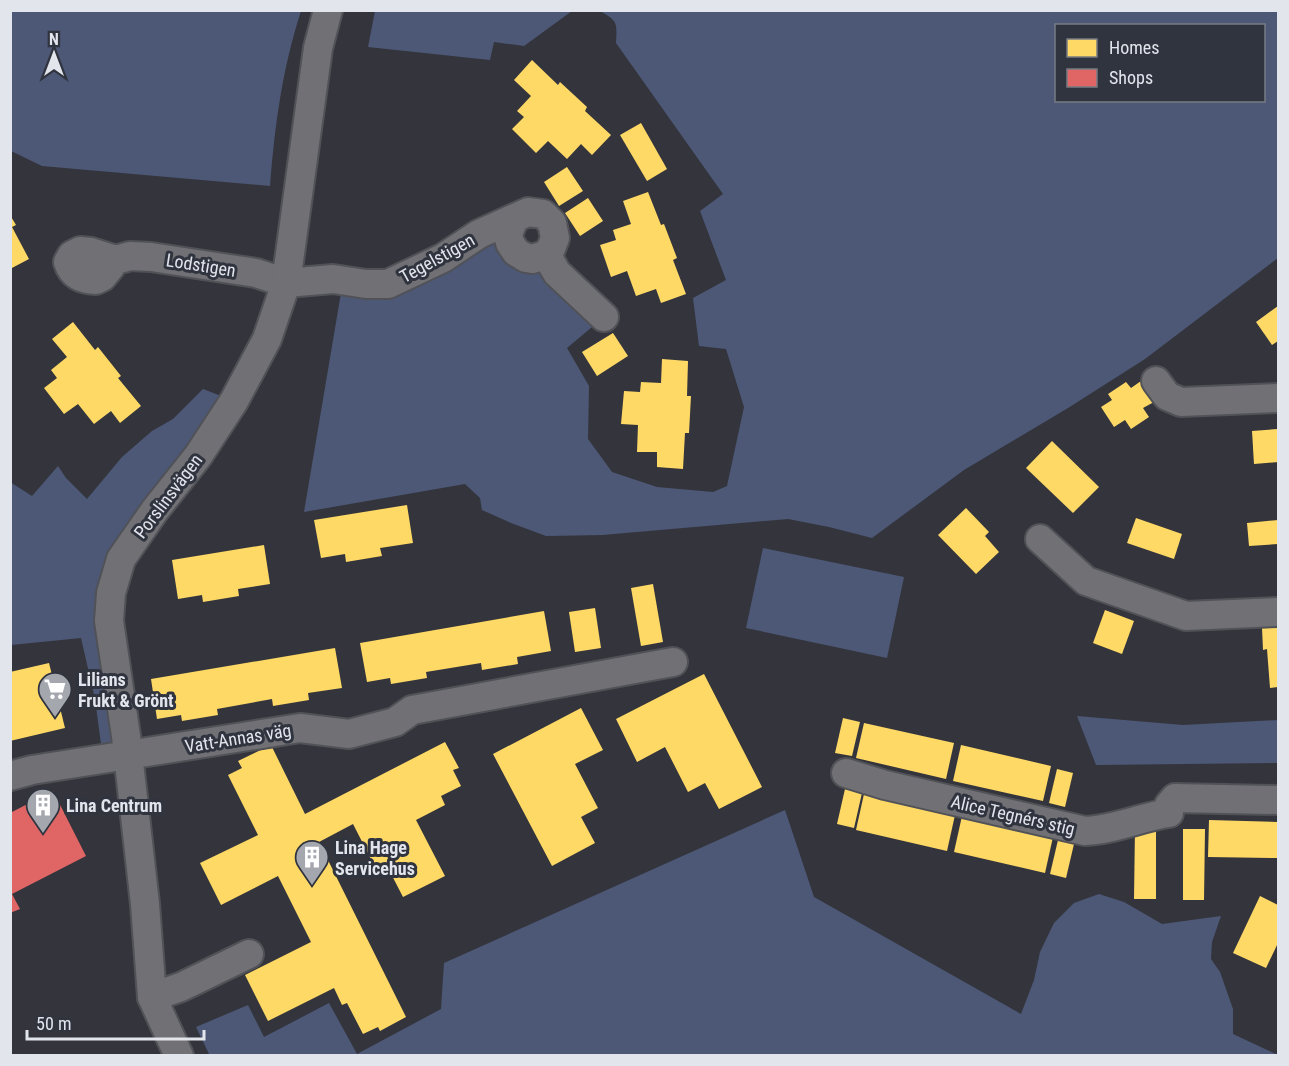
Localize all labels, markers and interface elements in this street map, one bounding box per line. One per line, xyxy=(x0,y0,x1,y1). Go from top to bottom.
north arrow xyxy=(24,24,84,84)
legend xyxy=(1055,24,1265,102)
text: N xyxy=(49,30,59,49)
text: Homes xyxy=(1109,37,1159,58)
text: Shops xyxy=(1109,67,1153,88)
street label: Tegelstigen xyxy=(396,229,478,287)
street label: Lodstigen xyxy=(165,249,237,281)
street label: Porslinsvägen xyxy=(130,450,206,542)
place label: Lilians Frukt & Grönt xyxy=(78,669,174,711)
supermarket icon: Lilians Frukt & Grönt xyxy=(37,671,73,718)
street label: Vatt-Annas väg xyxy=(183,719,293,757)
building icon: Lina Centrum xyxy=(25,787,61,834)
street label: Alice Tegnérs stig xyxy=(949,791,1077,839)
place label: Lina Centrum xyxy=(66,795,162,816)
place label: Lina Hage Servicehus xyxy=(335,837,415,879)
building icon: Lina Hage Servicehus xyxy=(294,839,330,886)
scale bar xyxy=(27,1003,204,1041)
text: 50 m xyxy=(36,1013,71,1034)

